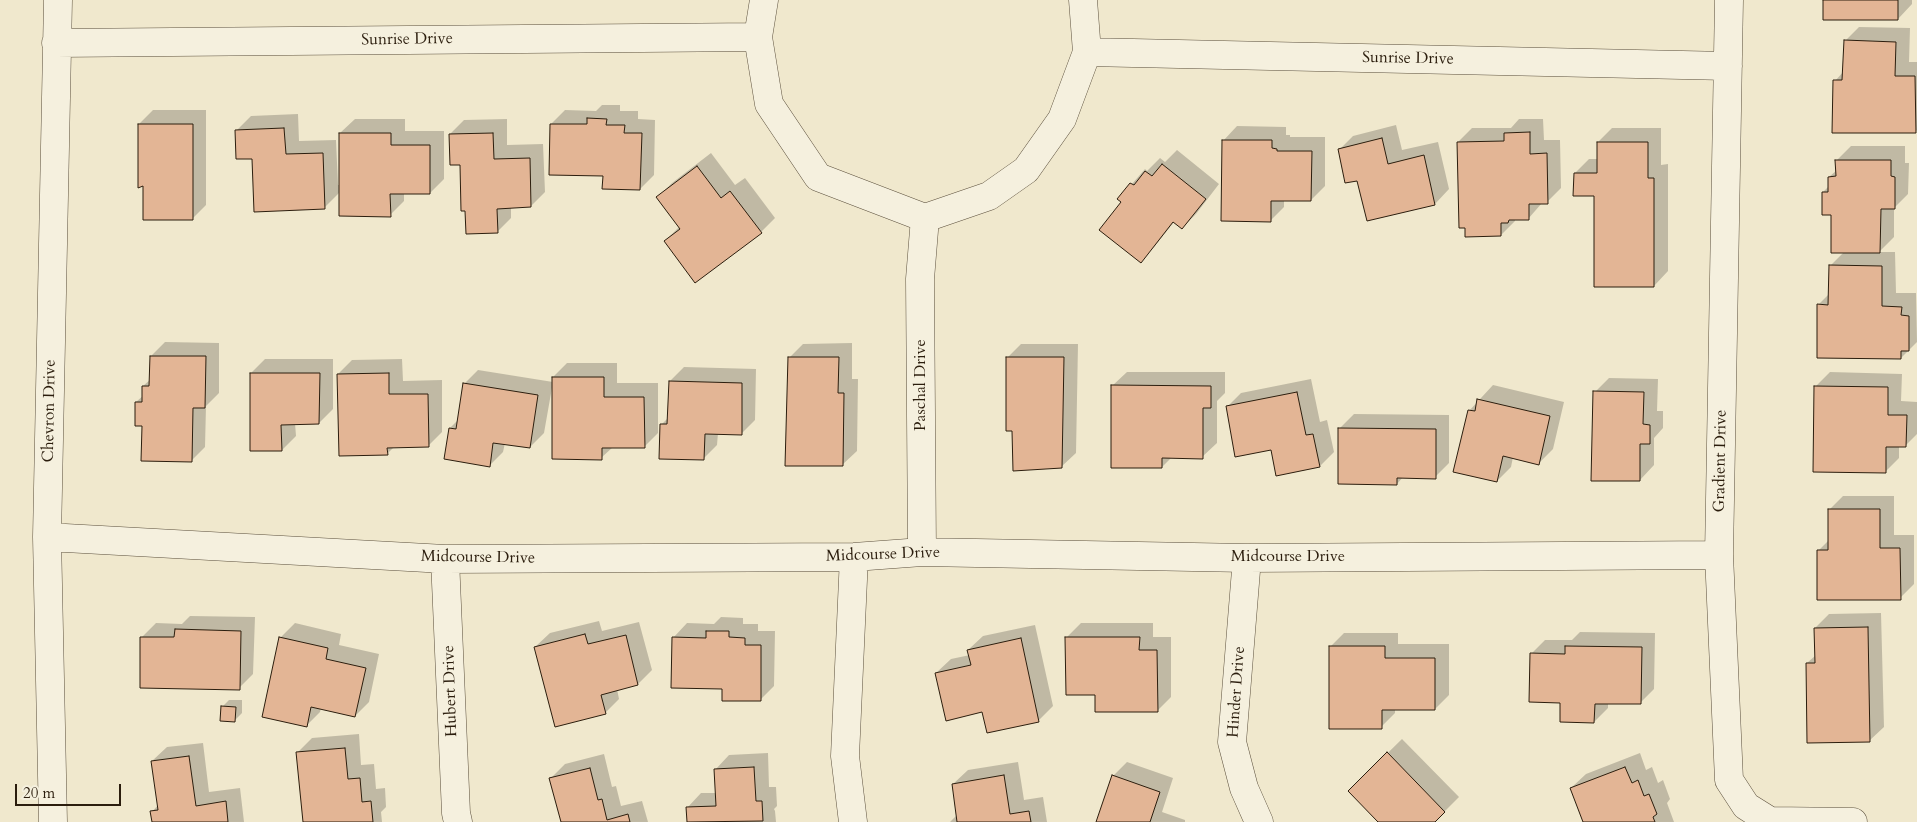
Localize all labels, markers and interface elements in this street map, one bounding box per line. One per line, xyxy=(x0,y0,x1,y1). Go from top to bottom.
street label: Sunrise Drive xyxy=(361,30,453,50)
street label: Sunrise Drive xyxy=(1362,49,1454,69)
street label: Paschal Drive xyxy=(911,339,931,431)
street label: Chevron Drive xyxy=(40,359,60,463)
street label: Gradient Drive xyxy=(1711,409,1731,513)
street label: Midcourse Drive xyxy=(826,543,940,567)
street label: Midcourse Drive xyxy=(421,547,535,569)
street label: Midcourse Drive xyxy=(1231,547,1345,567)
street label: Hubert Drive xyxy=(440,645,462,737)
street label: Hinder Drive xyxy=(1224,646,1250,738)
scale bar xyxy=(18,774,124,806)
text: 20 m xyxy=(23,783,55,803)

